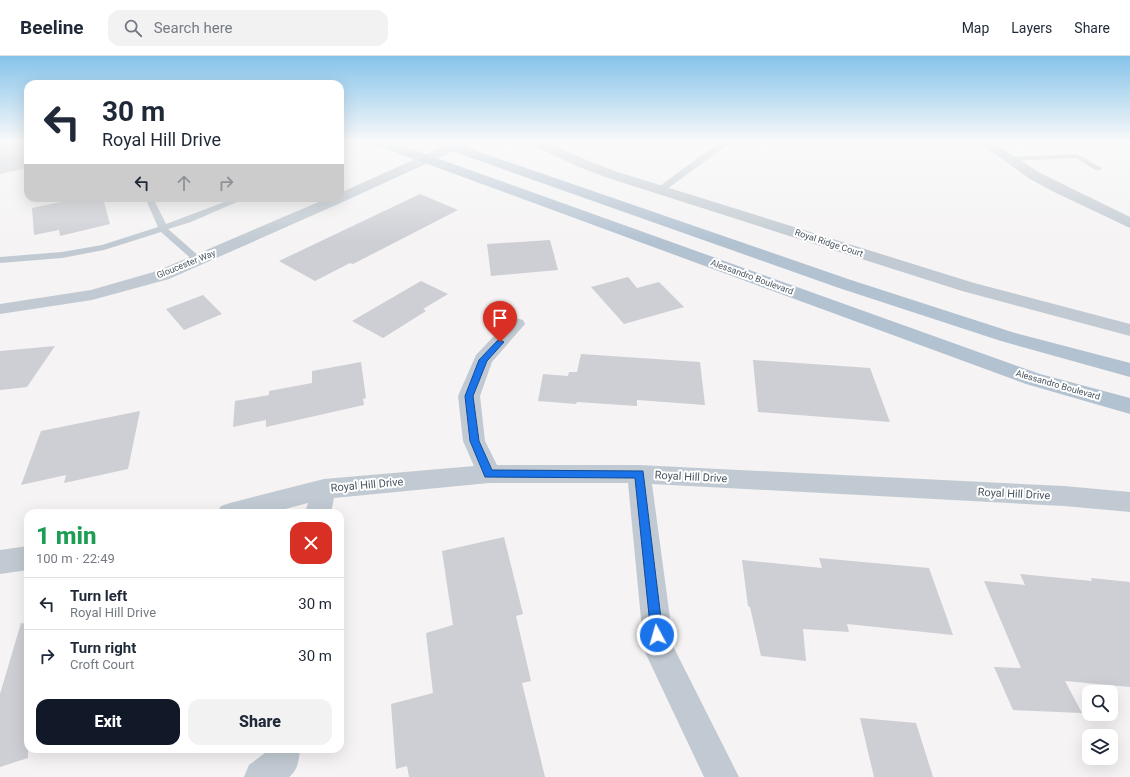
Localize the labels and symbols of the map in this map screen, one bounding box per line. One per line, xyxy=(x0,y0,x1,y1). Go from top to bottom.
street label: Royal Ridge Court xyxy=(794,227,864,259)
street label: Gloucester Way xyxy=(155,247,218,280)
street label: Alessandro Boulevard xyxy=(709,257,795,297)
pin xyxy=(483,301,517,342)
street label: Alessandro Boulevard xyxy=(1015,368,1101,402)
street label: Royal Hill Drive xyxy=(654,469,728,485)
street label: Royal Hill Drive xyxy=(330,475,404,495)
street label: Royal Hill Drive xyxy=(977,486,1051,502)
position arrow xyxy=(636,614,678,656)

